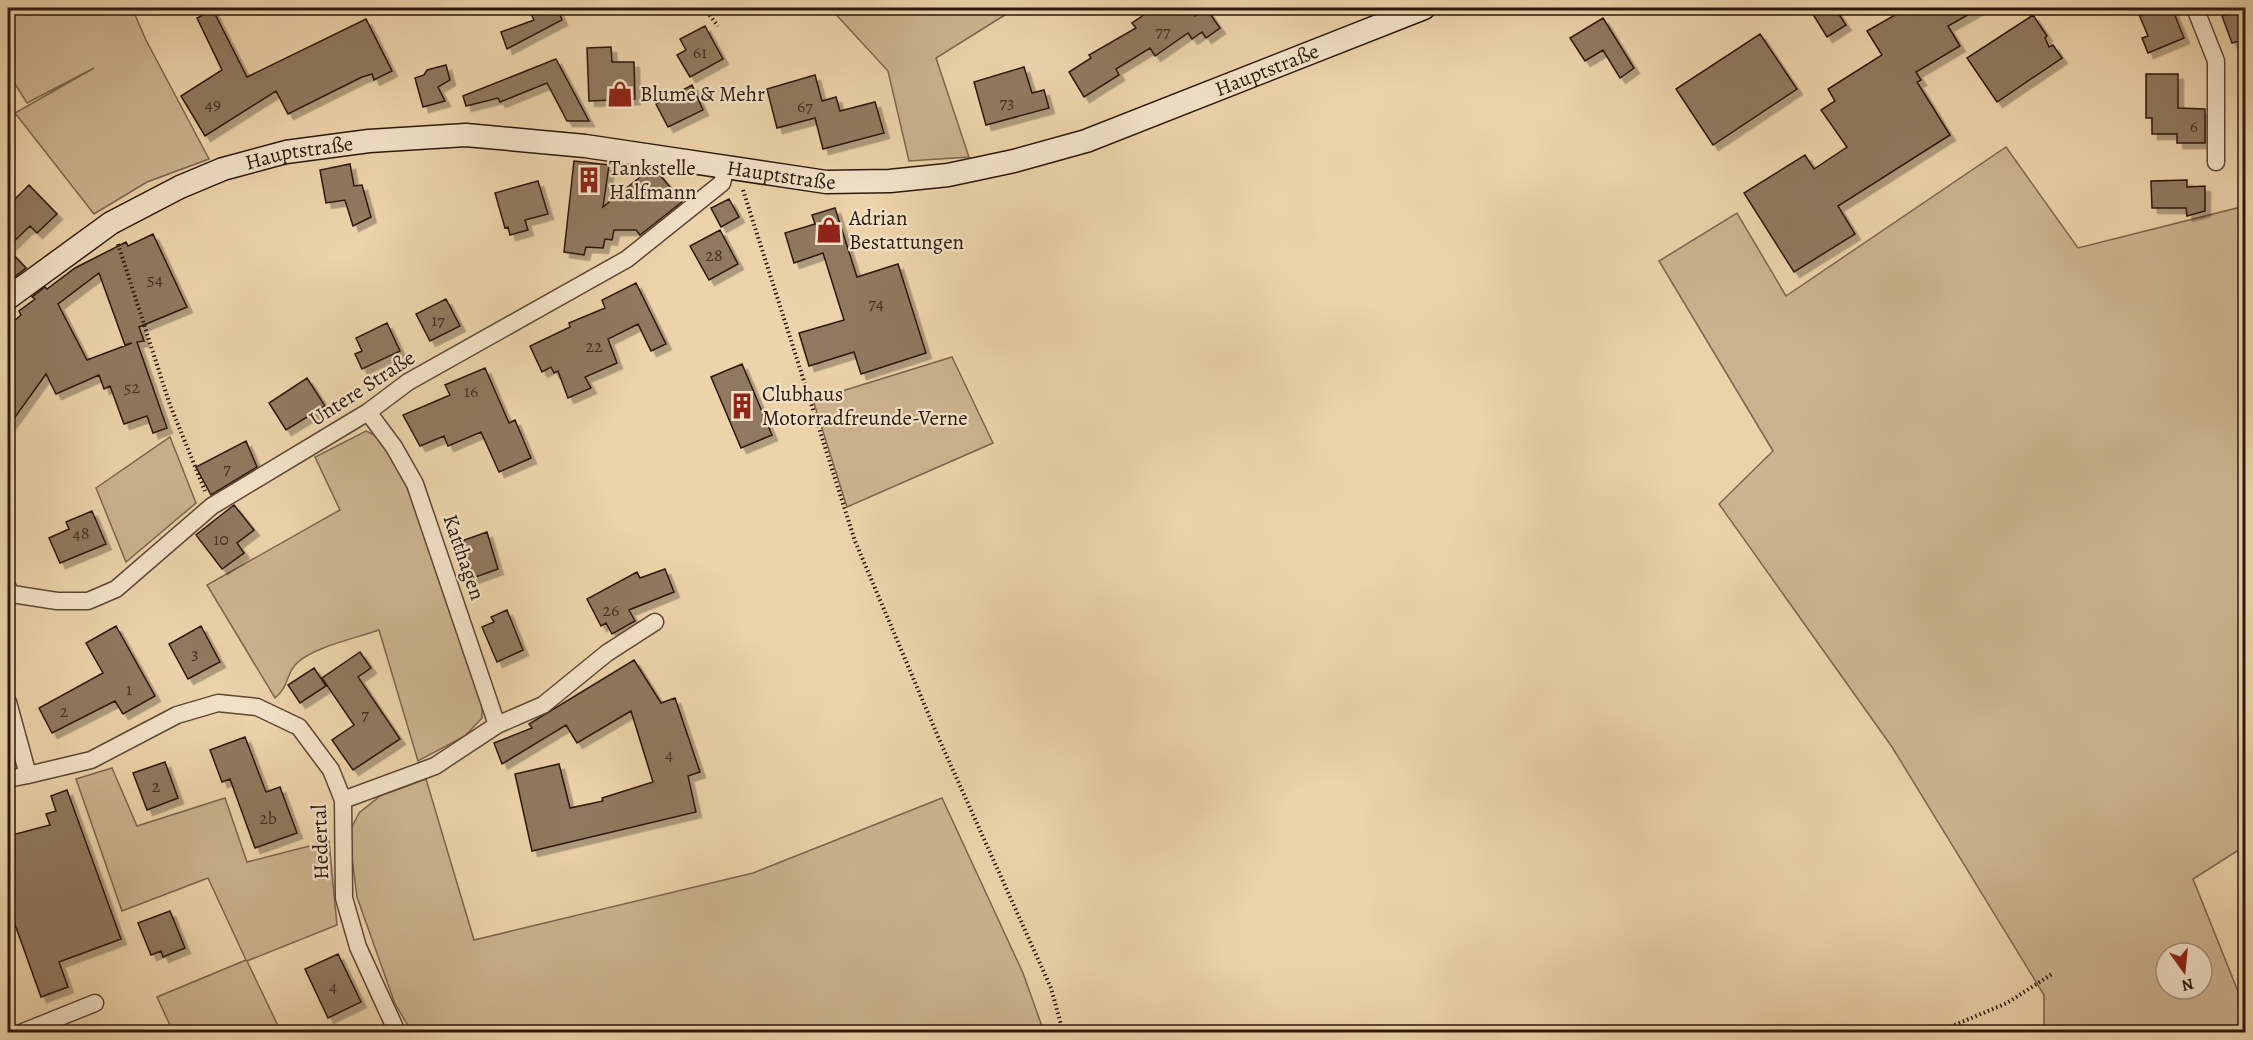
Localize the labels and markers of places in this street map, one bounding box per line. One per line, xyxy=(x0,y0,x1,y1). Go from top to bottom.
shop icon: Blume & Mehr xyxy=(605,79,635,109)
place label: Blume & Mehr xyxy=(640,80,765,108)
place label: Tankstelle Halfmann xyxy=(609,154,697,206)
building icon: Tankstelle Halfmann xyxy=(574,165,604,195)
place label: Adrian Bestattungen xyxy=(848,204,964,256)
shop icon: Adrian Bestattungen xyxy=(814,215,844,245)
place label: Clubhaus Motorradfreunde-Verne xyxy=(762,380,968,432)
building icon: Clubhaus Motorradfreunde-Verne xyxy=(727,391,757,421)

